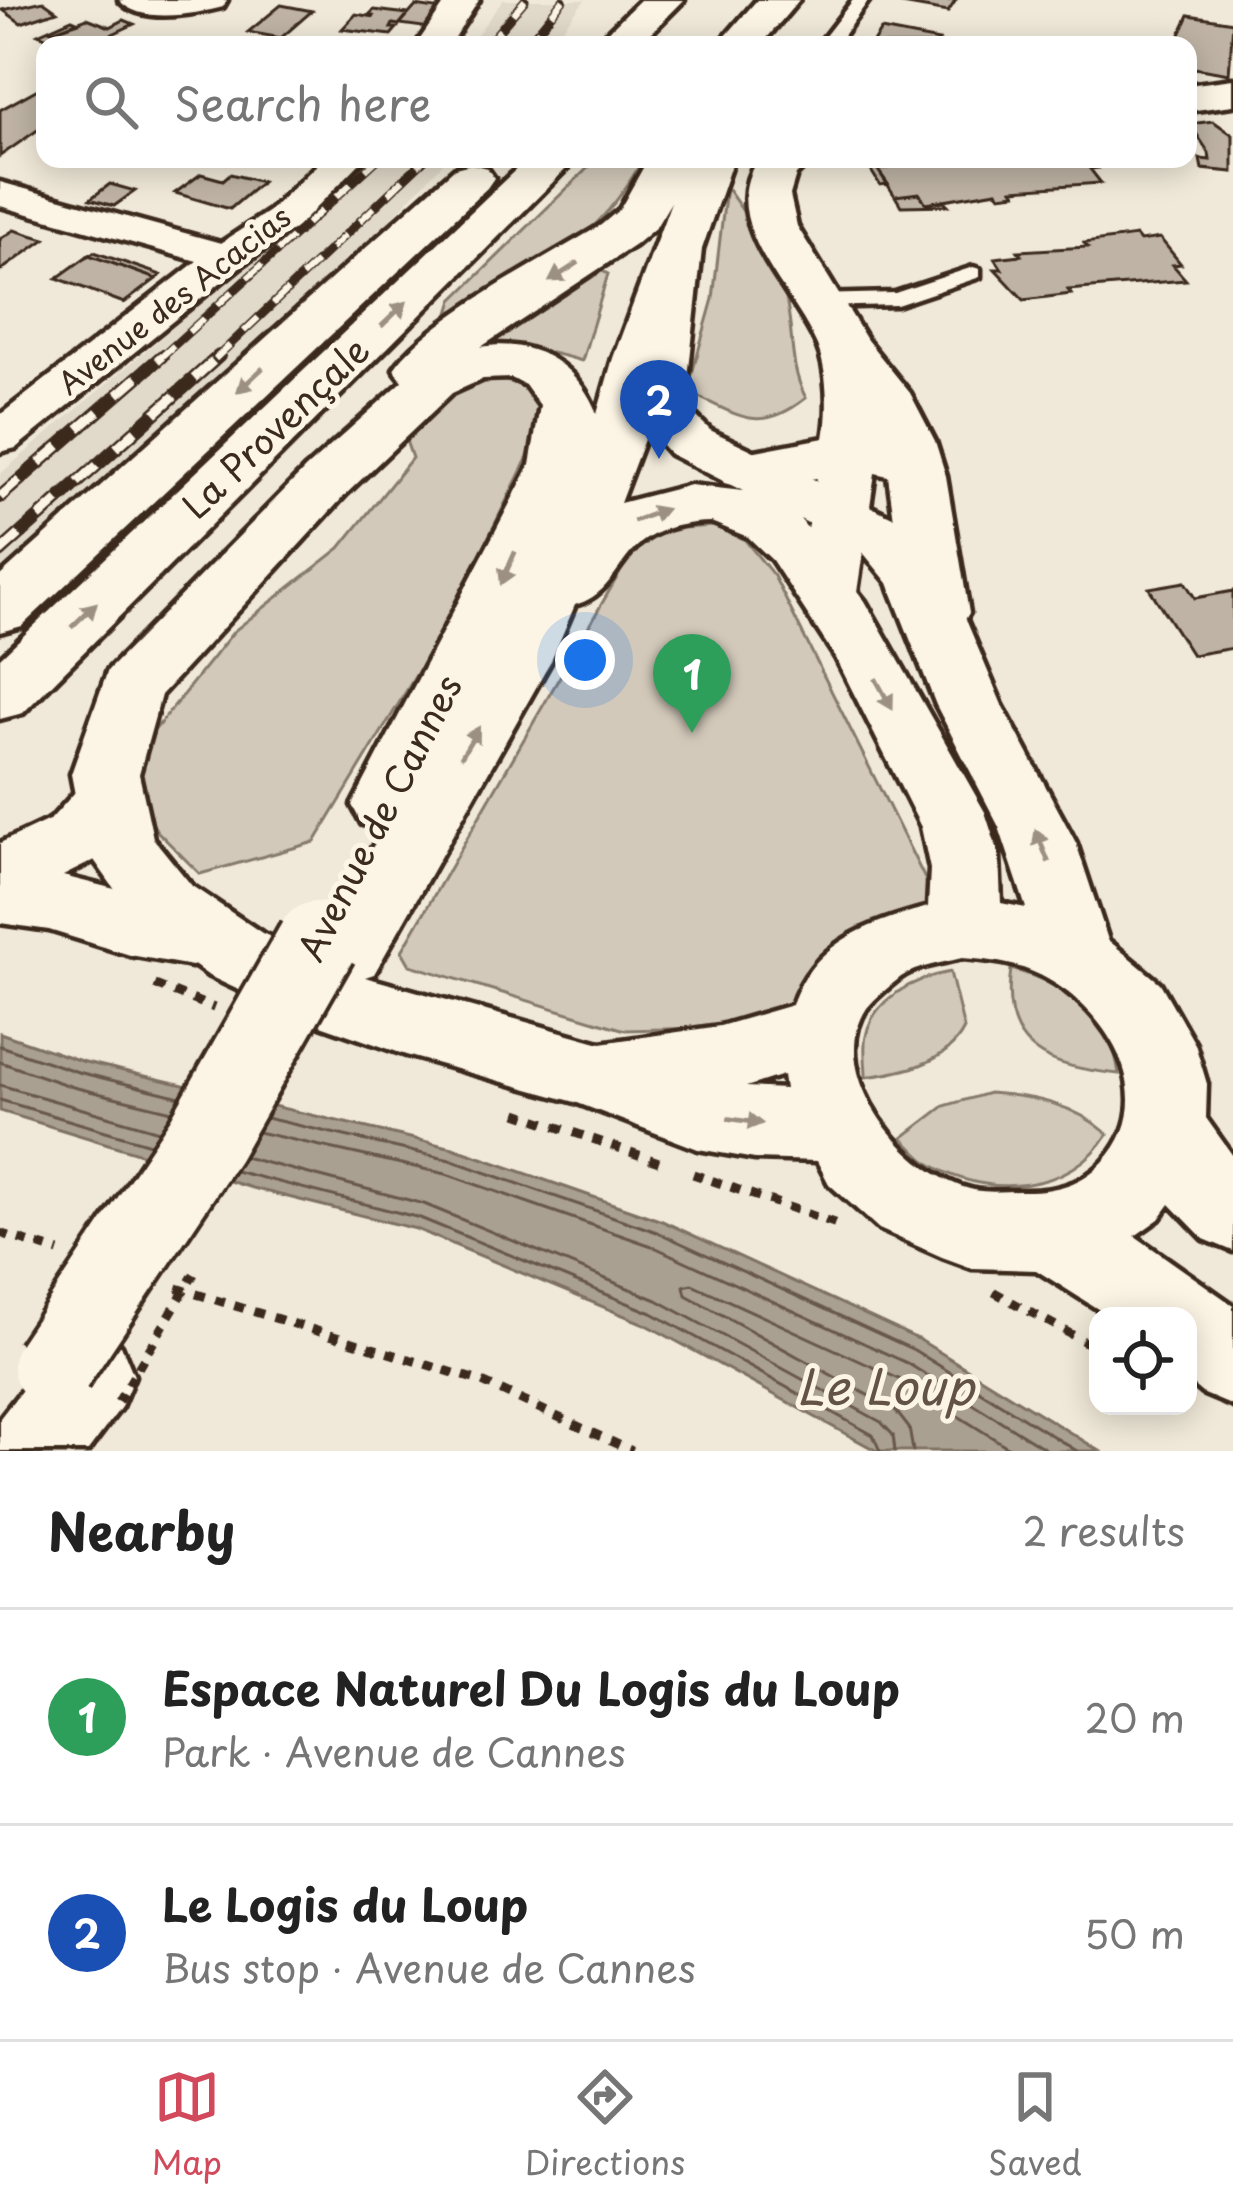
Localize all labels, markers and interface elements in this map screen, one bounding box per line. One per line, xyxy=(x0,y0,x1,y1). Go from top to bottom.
search box xyxy=(36,36,1197,168)
text: Search here xyxy=(174,68,431,136)
icon: search xyxy=(78,69,144,135)
street label: Avenue des Acacias xyxy=(48,194,299,404)
one-way arrow xyxy=(548,260,581,282)
one-way arrow xyxy=(379,300,408,328)
street label: La Provençale xyxy=(169,323,381,530)
pin: 2 xyxy=(620,360,698,459)
one-way arrow xyxy=(236,366,265,394)
one-way arrow xyxy=(632,504,669,523)
one-way arrow xyxy=(498,551,518,586)
one-way arrow xyxy=(69,601,98,629)
your location xyxy=(555,630,615,690)
pin: 1 xyxy=(653,634,731,733)
street label: Avenue de Cannes xyxy=(283,664,474,970)
one-way arrow xyxy=(872,677,893,711)
one-way arrow xyxy=(459,725,480,759)
one-way arrow xyxy=(1031,827,1050,863)
one-way arrow xyxy=(727,1112,764,1131)
map controls xyxy=(1089,1307,1197,1415)
button: locate xyxy=(1089,1307,1197,1415)
water label: Le Loup xyxy=(796,1349,976,1421)
text: Nearby xyxy=(48,1491,235,1568)
text: 2 results xyxy=(1023,1500,1185,1559)
text: Espace Naturel Du Logis du Loup xyxy=(162,1653,900,1721)
text: 1 xyxy=(78,1687,96,1746)
text: 20 m xyxy=(1084,1687,1185,1746)
text: Park · Avenue de Cannes xyxy=(162,1721,626,1780)
text: Le Logis du Loup xyxy=(162,1869,528,1937)
text: 2 xyxy=(73,1903,101,1962)
text: 50 m xyxy=(1084,1903,1185,1962)
text: Bus stop · Avenue de Cannes xyxy=(162,1937,696,1996)
tab: Map xyxy=(151,2064,222,2186)
tab: Directions xyxy=(525,2064,685,2186)
tab: Saved xyxy=(988,2064,1082,2186)

